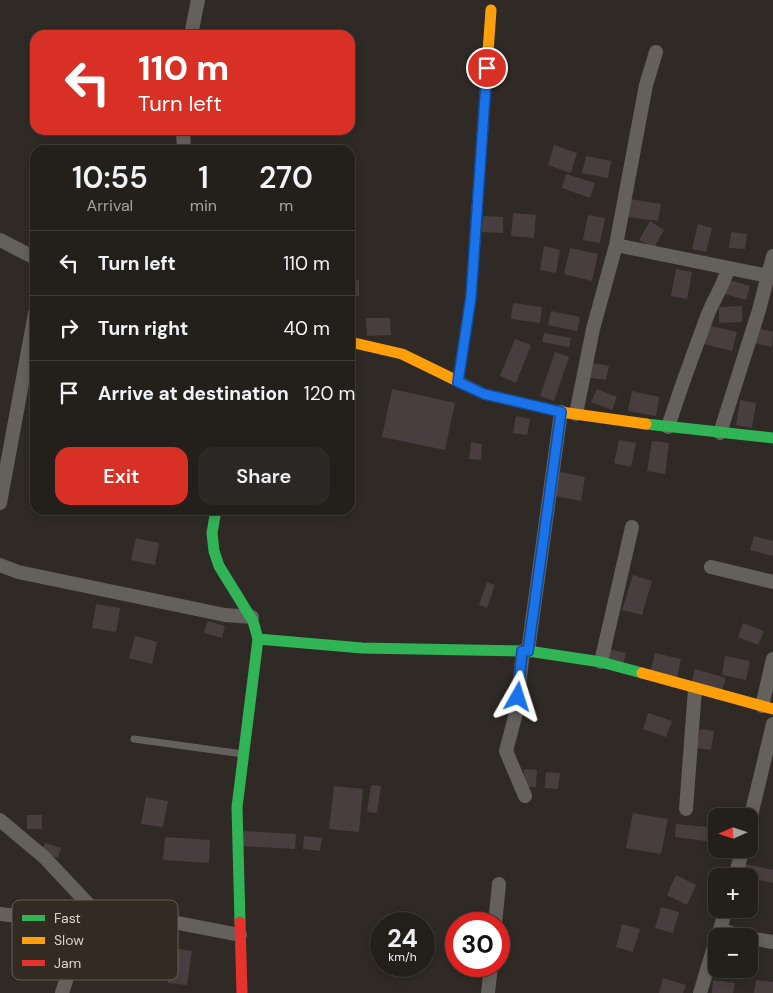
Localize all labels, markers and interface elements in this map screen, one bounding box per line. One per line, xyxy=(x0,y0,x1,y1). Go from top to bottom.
text: 110 m xyxy=(138,45,229,91)
pin xyxy=(466,47,508,89)
icon: left xyxy=(55,50,120,115)
icon: arrive xyxy=(473,54,501,82)
text: Turn left xyxy=(138,89,222,118)
text: 10:55 xyxy=(72,158,148,197)
text: 1 xyxy=(198,158,209,197)
text: 270 xyxy=(259,158,313,197)
text: Arrival xyxy=(87,195,133,216)
text: min xyxy=(190,195,217,216)
text: m xyxy=(279,195,293,216)
icon: left xyxy=(55,249,83,277)
text: Turn left xyxy=(98,251,176,276)
text: 110 m xyxy=(283,251,330,276)
icon: right xyxy=(55,314,83,342)
text: Turn right xyxy=(98,316,188,341)
text: 40 m xyxy=(283,316,330,341)
icon: arrive xyxy=(55,379,83,407)
text: Arrive at destination xyxy=(98,381,289,406)
text: 120 m xyxy=(304,381,355,406)
button: Exit xyxy=(55,447,188,505)
button: Share xyxy=(198,447,330,505)
position arrow xyxy=(491,670,543,722)
north arrow xyxy=(708,808,758,858)
map controls xyxy=(708,808,758,978)
button: + xyxy=(708,868,758,918)
legend xyxy=(12,900,178,980)
text: Fast xyxy=(54,909,81,927)
speed limit sign: 30 xyxy=(445,912,510,977)
text: 24 xyxy=(387,922,418,955)
button: − xyxy=(708,928,758,978)
text: Slow xyxy=(54,931,84,949)
text: km/h xyxy=(388,949,417,965)
text: Jam xyxy=(54,954,81,972)

